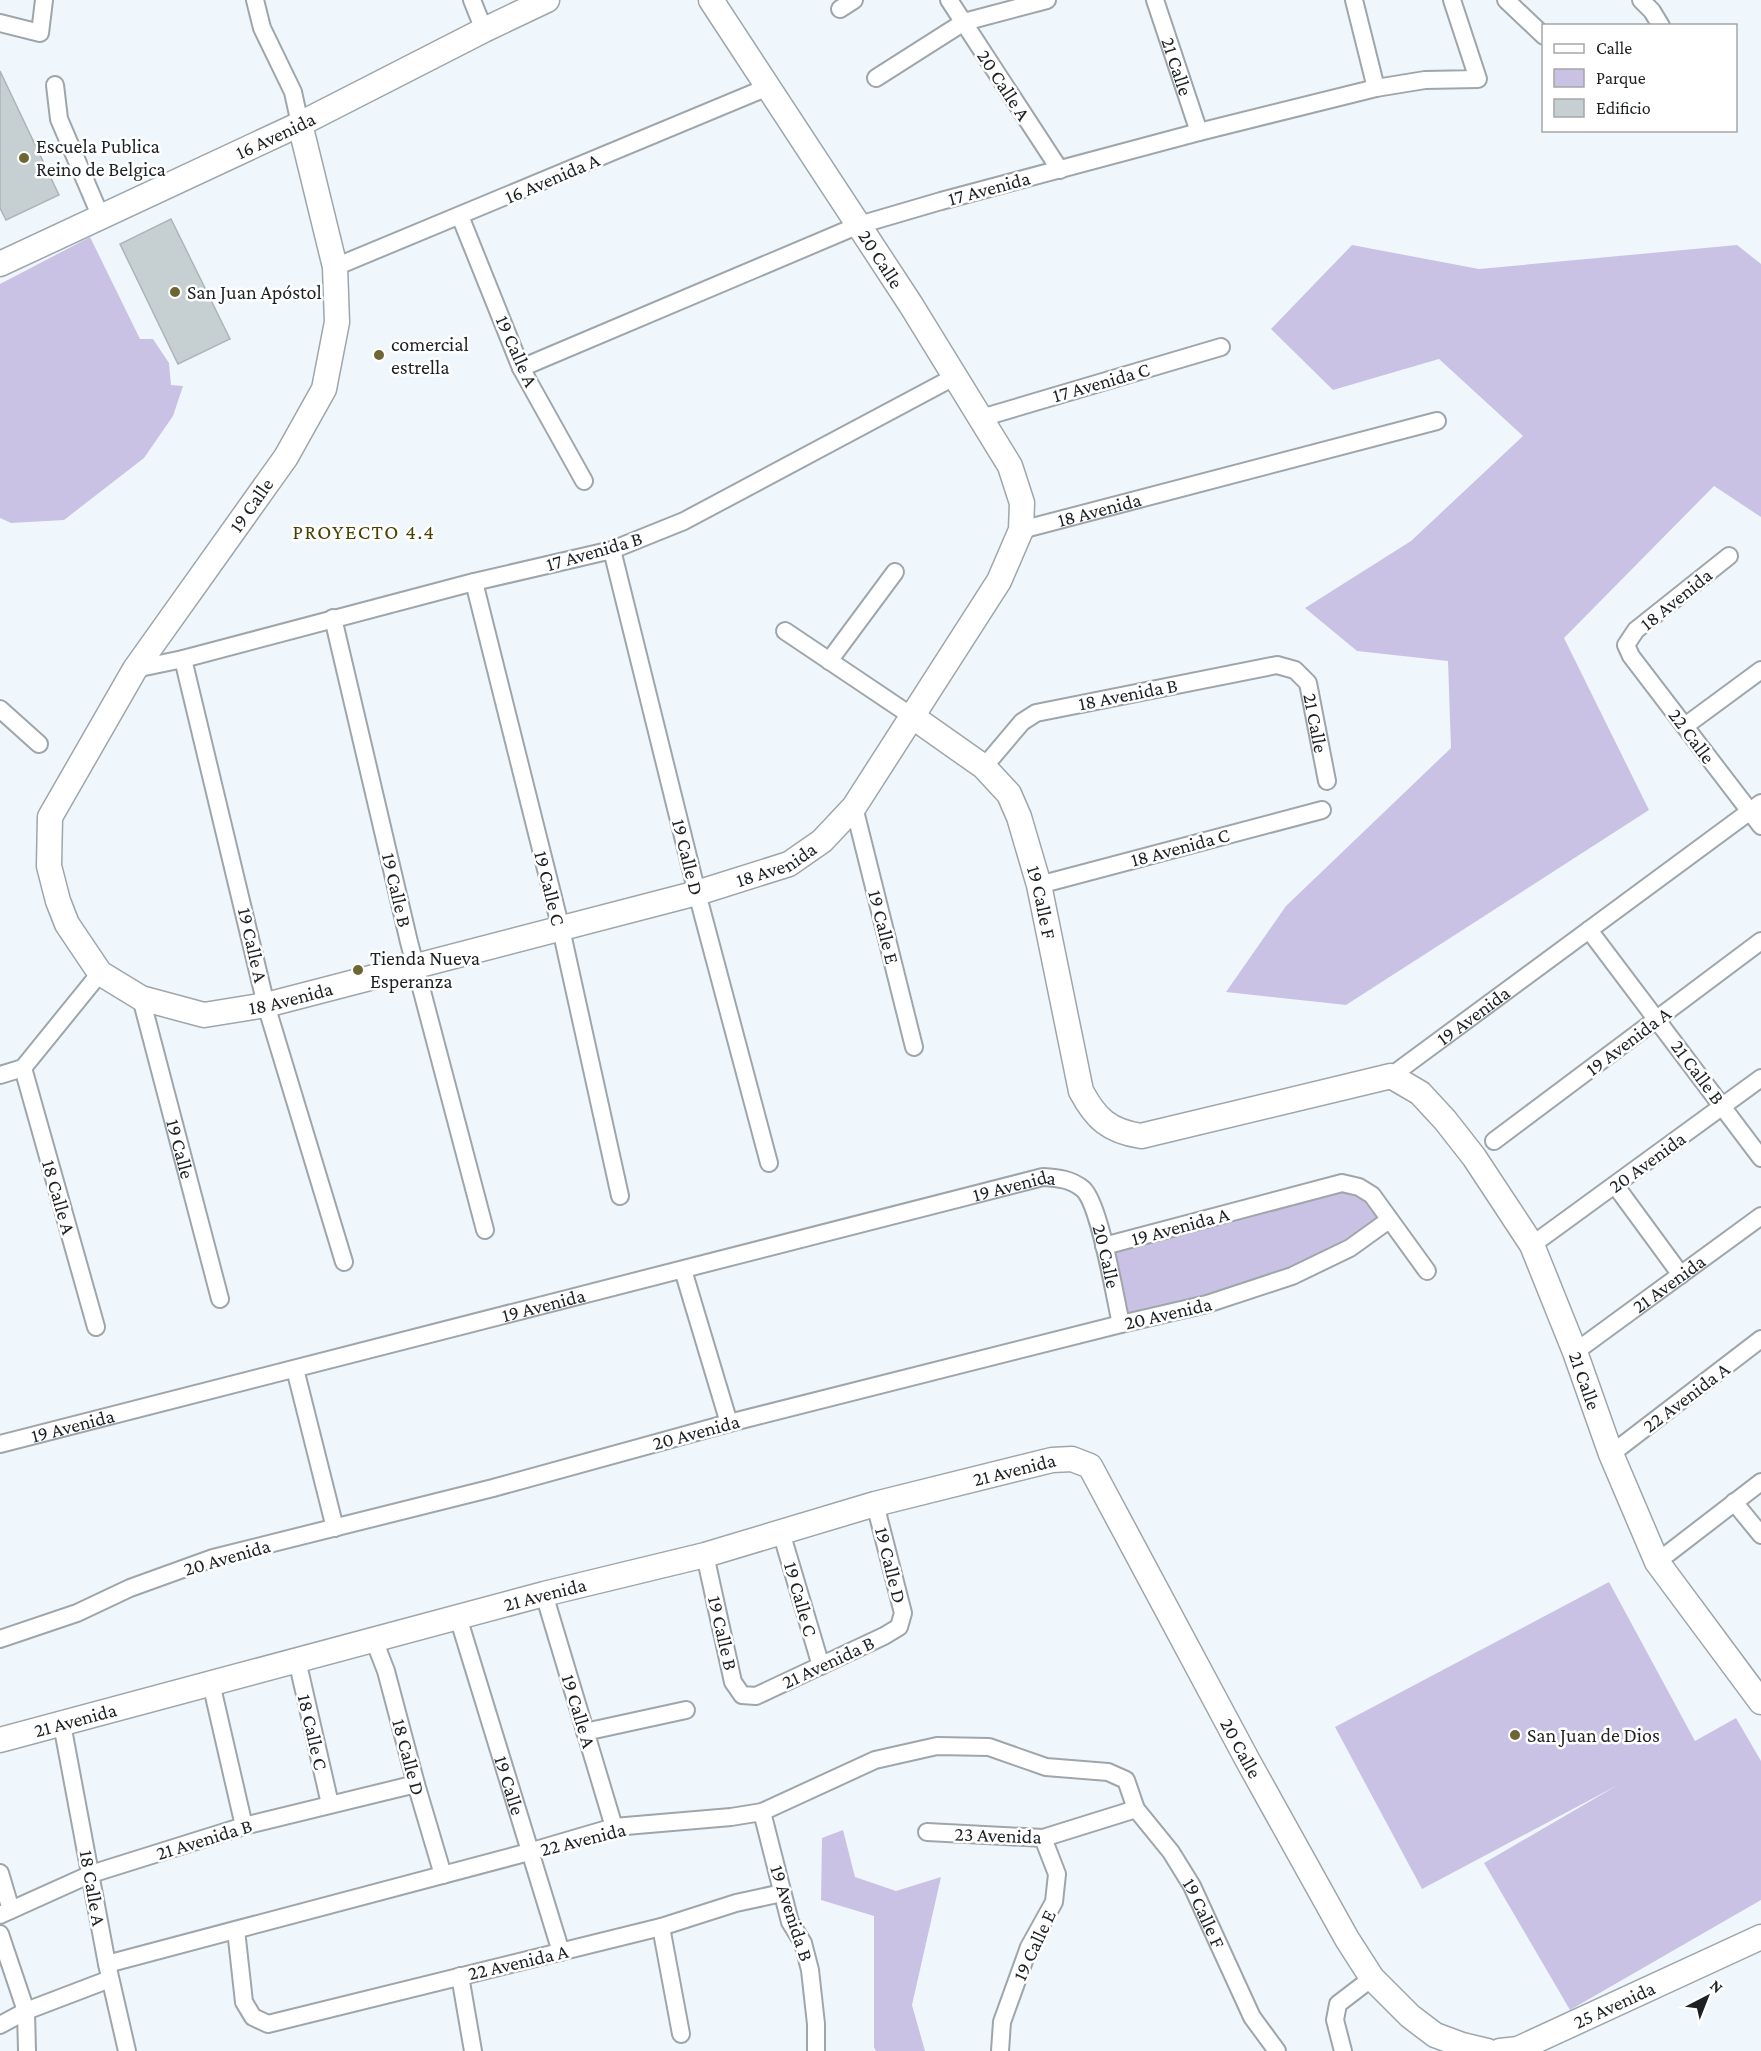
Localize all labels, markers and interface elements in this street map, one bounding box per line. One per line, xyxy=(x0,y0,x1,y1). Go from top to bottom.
legend xyxy=(1542,24,1737,132)
street label: 21 Calle xyxy=(1157,34,1197,99)
text: Calle xyxy=(1596,38,1632,58)
street label: 20 Calle A xyxy=(973,45,1035,125)
text: Parque xyxy=(1596,68,1646,88)
text: Edificio xyxy=(1596,98,1651,118)
street label: 16 Avenida xyxy=(232,107,319,163)
place label: Escuela Publica Reino de Belgica xyxy=(36,135,166,181)
street label: 16 Avenida A xyxy=(502,148,603,208)
marker: Escuela Publica Reino de Belgica xyxy=(17,151,31,165)
street label: 17 Avenida xyxy=(946,166,1032,210)
street label: 20 Calle xyxy=(854,226,908,292)
place label: San Juan Apóstol xyxy=(187,281,322,304)
marker: San Juan Apóstol xyxy=(168,285,182,299)
street label: 19 Calle A xyxy=(492,312,543,391)
place label: comercial estrella xyxy=(391,333,469,378)
marker: comercial estrella xyxy=(372,348,386,362)
street label: 17 Avenida C xyxy=(1050,358,1152,406)
street label: 19 Calle xyxy=(225,474,278,536)
street label: 18 Avenida xyxy=(1055,488,1144,531)
district label: PROYECTO 4.4 xyxy=(292,520,436,544)
street label: 17 Avenida B xyxy=(543,527,645,575)
street label: 18 Avenida xyxy=(1636,563,1716,635)
street label: 18 Avenida B xyxy=(1077,674,1179,714)
street label: 21 Calle xyxy=(1299,691,1332,755)
street label: 22 Calle xyxy=(1664,704,1720,768)
street label: 19 Calle D xyxy=(668,817,708,897)
street label: 18 Avenida C xyxy=(1128,823,1232,871)
street label: 18 Avenida xyxy=(733,837,820,891)
street label: 19 Calle C xyxy=(530,848,570,928)
street label: 19 Calle B xyxy=(378,851,416,929)
street label: 19 Calle F xyxy=(1023,863,1061,941)
street label: 19 Calle E xyxy=(864,888,904,966)
street label: 19 Calle A xyxy=(234,906,272,985)
place label: Tienda Nueva Esperanza xyxy=(370,947,480,993)
marker: Tienda Nueva Esperanza xyxy=(351,963,365,977)
street label: 18 Avenida xyxy=(247,977,335,1019)
street label: 19 Avenida xyxy=(1432,981,1514,1050)
street label: 19 Avenida A xyxy=(1581,1002,1675,1080)
street label: 21 Calle B xyxy=(1667,1035,1729,1109)
street label: 19 Calle xyxy=(162,1117,199,1181)
street label: 20 Avenida xyxy=(1604,1127,1690,1197)
street label: 18 Calle A xyxy=(38,1157,80,1237)
street label: 19 Avenida xyxy=(970,1165,1057,1206)
street label: 19 Avenida A xyxy=(1129,1202,1232,1250)
street label: 20 Calle xyxy=(1088,1222,1125,1290)
street label: 21 Avenida xyxy=(1628,1250,1709,1317)
street label: 19 Avenida xyxy=(500,1284,587,1326)
street label: 20 Avenida xyxy=(1122,1292,1214,1334)
street label: 21 Calle xyxy=(1565,1348,1606,1413)
street label: 22 Avenida A xyxy=(1638,1357,1734,1437)
street label: 19 Avenida xyxy=(29,1404,117,1447)
street label: 20 Avenida xyxy=(650,1410,742,1454)
street label: 21 Avenida xyxy=(971,1448,1058,1490)
street label: 19 Calle D xyxy=(871,1525,911,1605)
street label: 20 Avenida xyxy=(181,1534,273,1580)
street label: 19 Calle C xyxy=(780,1559,822,1639)
street label: 21 Avenida xyxy=(501,1573,588,1615)
street label: 19 Calle B xyxy=(704,1594,742,1672)
street label: 21 Avenida B xyxy=(778,1631,878,1693)
street label: 19 Calle A xyxy=(557,1671,601,1751)
street label: 18 Calle C xyxy=(294,1692,332,1772)
street label: 21 Avenida xyxy=(32,1698,119,1741)
street label: 20 Calle xyxy=(1216,1714,1266,1782)
street label: 18 Calle D xyxy=(388,1716,430,1798)
place label: San Juan de Dios xyxy=(1527,1724,1660,1747)
marker: San Juan de Dios xyxy=(1508,1728,1522,1742)
street label: 19 Calle xyxy=(490,1753,529,1818)
street label: 21 Avenida B xyxy=(153,1814,255,1864)
street label: 22 Avenida xyxy=(538,1818,628,1860)
street label: 23 Avenida xyxy=(954,1822,1042,1848)
street label: 18 Calle A xyxy=(76,1848,111,1928)
street label: 19 Avenida B xyxy=(766,1862,818,1964)
street label: 19 Calle F xyxy=(1179,1874,1230,1951)
street label: 19 Calle E xyxy=(1008,1906,1060,1984)
street label: 22 Avenida A xyxy=(466,1940,571,1984)
north arrow xyxy=(1677,1967,1737,2027)
street label: 25 Avenida xyxy=(1570,1976,1658,2033)
text: N xyxy=(1707,1976,1727,1996)

